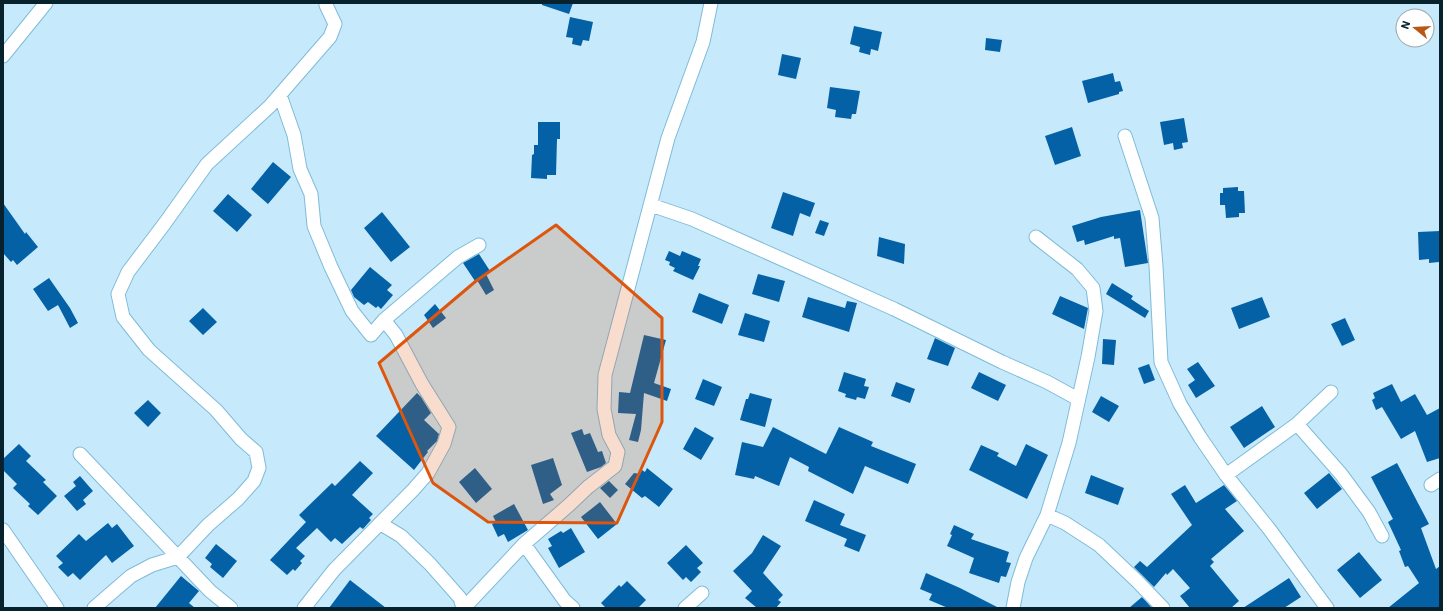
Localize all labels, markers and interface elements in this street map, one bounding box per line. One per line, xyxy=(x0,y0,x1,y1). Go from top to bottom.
north arrow xyxy=(1395,8,1435,48)
text: N xyxy=(1398,19,1413,31)

